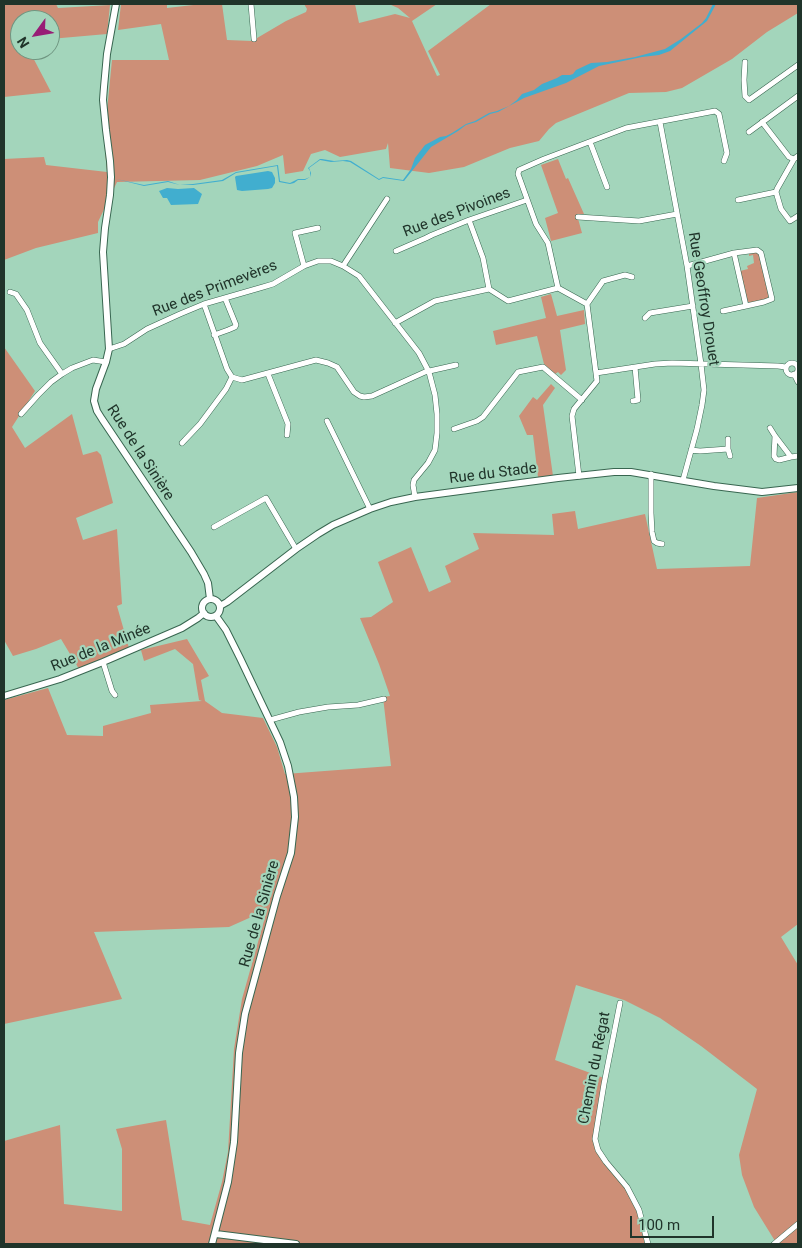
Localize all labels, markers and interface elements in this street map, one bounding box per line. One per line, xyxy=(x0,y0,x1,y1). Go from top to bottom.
north arrow xyxy=(10,10,60,60)
text: N xyxy=(14,34,33,51)
street label: Rue des Pivoines xyxy=(401,184,513,242)
street label: Rue Geoffroy Drouet xyxy=(684,231,722,367)
street label: Rue des Primevères xyxy=(150,257,280,321)
street label: Rue de la Sinière xyxy=(102,402,178,504)
street label: Rue du Stade xyxy=(448,460,538,488)
street label: Rue de la Minée xyxy=(49,620,153,676)
street label: Rue de la Sinière xyxy=(236,859,284,969)
street label: Chemin du Régat xyxy=(575,1010,615,1126)
scale bar xyxy=(632,1206,716,1238)
text: 100 m xyxy=(638,1216,680,1234)

